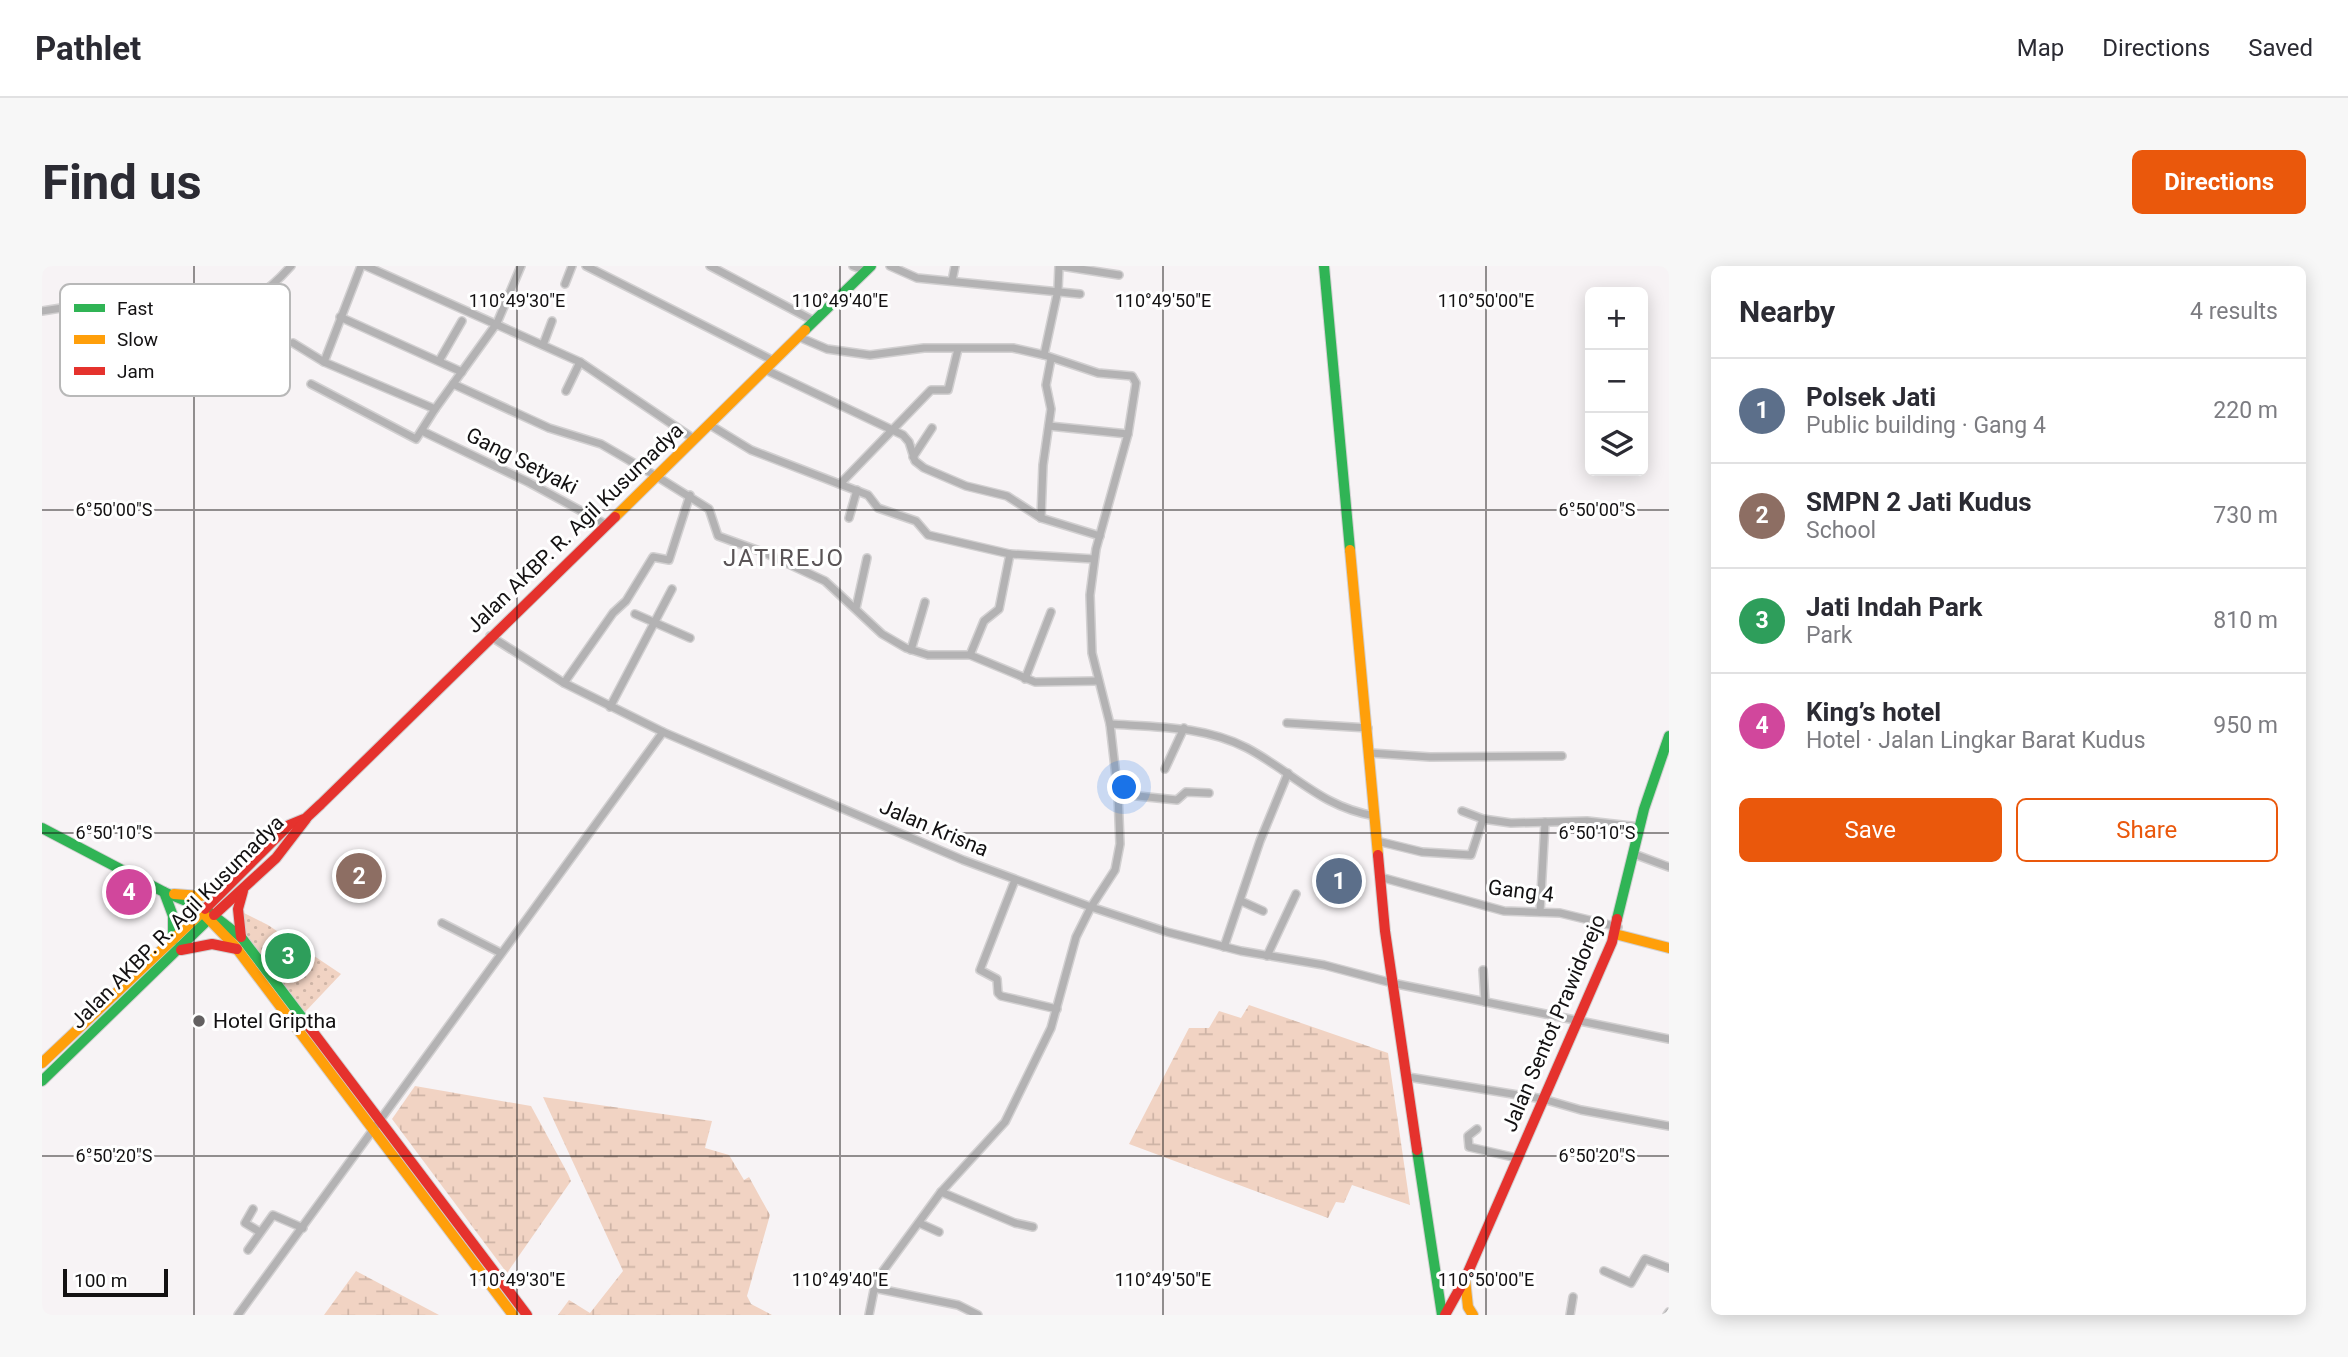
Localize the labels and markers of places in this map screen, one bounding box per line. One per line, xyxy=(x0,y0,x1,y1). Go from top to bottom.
pin: 2 xyxy=(336,850,382,902)
pin: 1 xyxy=(1316,855,1362,907)
pin: 4 xyxy=(106,866,152,918)
pin: 3 xyxy=(265,930,311,982)
place label: Hotel Griptha xyxy=(213,1009,336,1033)
marker: Hotel Griptha xyxy=(191,1013,207,1029)

